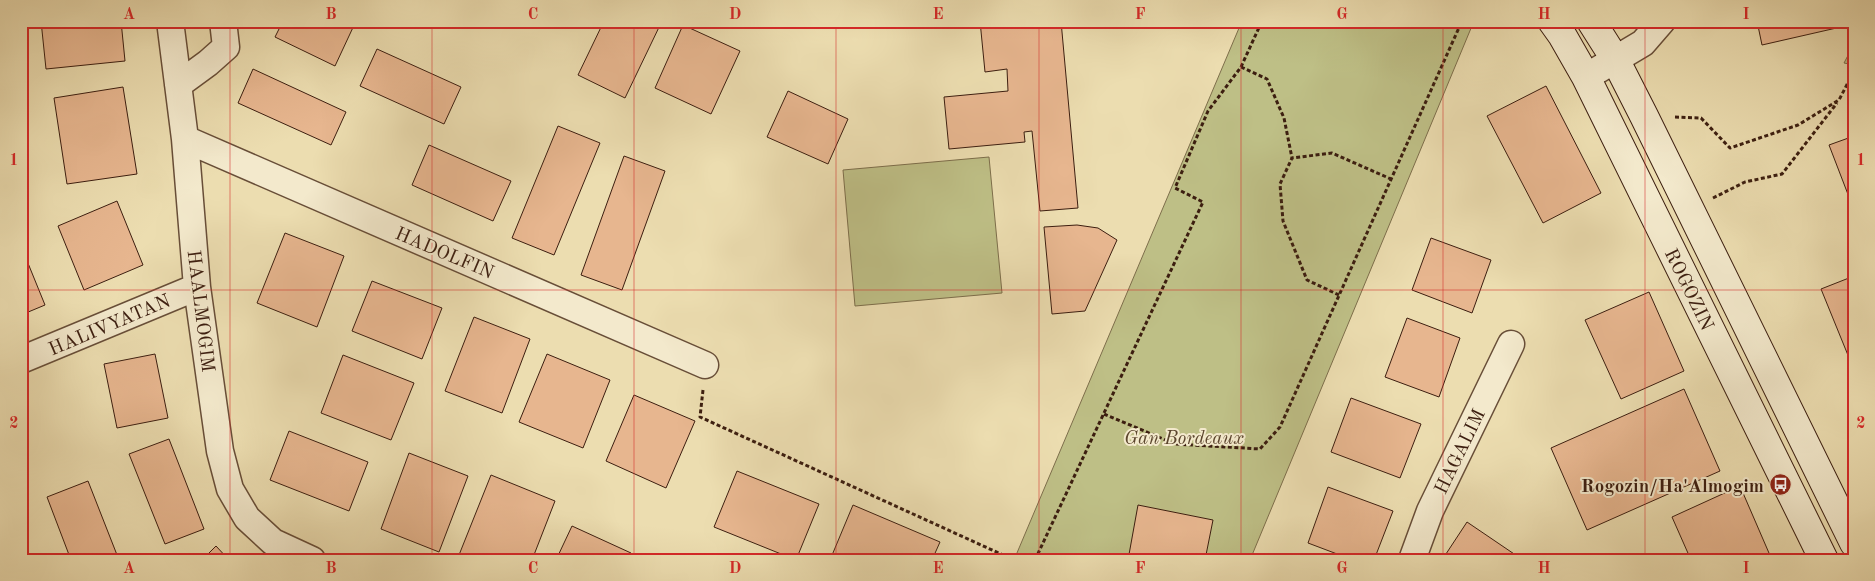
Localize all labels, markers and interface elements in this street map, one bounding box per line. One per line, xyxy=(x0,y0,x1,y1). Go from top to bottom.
text: A xyxy=(123,7,135,23)
text: B xyxy=(325,7,337,23)
text: C xyxy=(528,7,538,23)
text: D xyxy=(729,7,741,23)
text: E xyxy=(932,7,944,23)
text: F xyxy=(1135,7,1146,23)
text: G xyxy=(1336,7,1348,23)
text: H xyxy=(1537,7,1551,23)
text: I xyxy=(1742,7,1750,23)
text: 1 xyxy=(9,153,19,169)
text: 1 xyxy=(1856,153,1866,169)
street label: HADOLFIN xyxy=(392,225,497,284)
street label: ROGOZIN xyxy=(1660,246,1716,334)
street label: HAALMOGIM xyxy=(183,249,216,374)
street label: HALIVYATAN xyxy=(46,292,174,360)
street label: HAGALIM xyxy=(1432,406,1490,498)
text: 2 xyxy=(9,416,19,432)
text: 2 xyxy=(1856,416,1866,432)
park label: Gan Bordeaux xyxy=(1124,430,1244,449)
bus stop icon: Rogozin/Ha'Almogim xyxy=(1768,473,1792,497)
place label: Rogozin/Ha'Almogim xyxy=(1581,478,1764,497)
text: A xyxy=(123,561,135,577)
text: B xyxy=(325,561,337,577)
text: C xyxy=(528,561,538,577)
text: D xyxy=(729,561,741,577)
text: E xyxy=(932,561,944,577)
text: F xyxy=(1135,561,1146,577)
text: G xyxy=(1336,561,1348,577)
text: H xyxy=(1537,561,1551,577)
text: I xyxy=(1742,561,1750,577)

